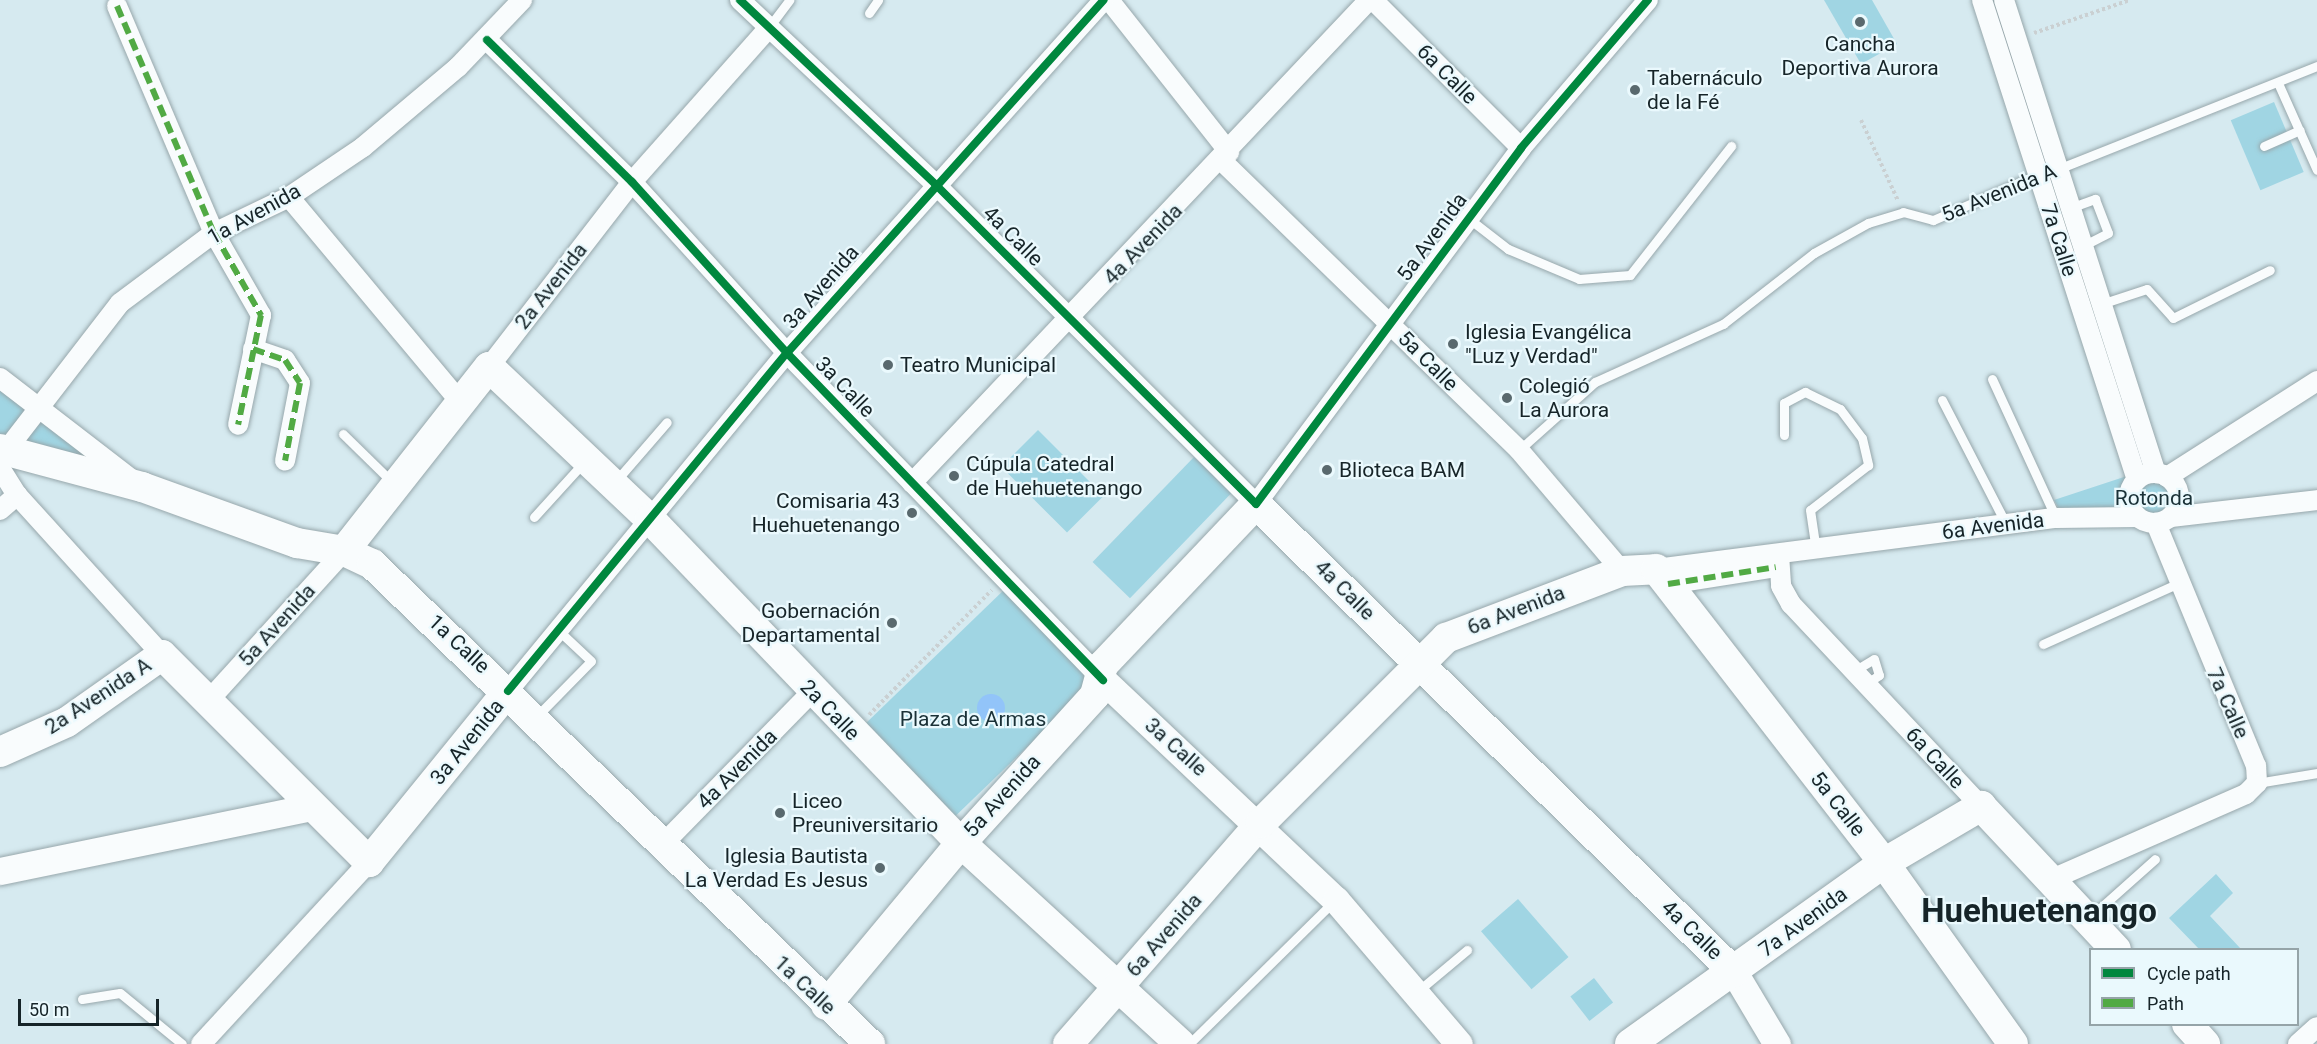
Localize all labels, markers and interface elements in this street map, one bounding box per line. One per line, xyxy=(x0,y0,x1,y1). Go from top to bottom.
marker: Cancha Deportiva Aurora xyxy=(1853,15,1867,29)
place label: Cancha Deportiva Aurora xyxy=(1781,31,1939,81)
street label: 6a Calle xyxy=(1412,39,1482,109)
place label: Tabernáculo de la Fé xyxy=(1647,65,1763,115)
marker: Tabernáculo de la Fé xyxy=(1628,83,1642,97)
street label: 5a Avenida A xyxy=(1938,159,2060,227)
street label: 1a Avenida xyxy=(203,178,305,250)
street label: 5a Avenida xyxy=(1392,188,1472,286)
street label: 4a Avenida xyxy=(1098,198,1188,290)
street label: 4a Calle xyxy=(978,201,1048,271)
street label: 7a Calle xyxy=(2035,201,2083,279)
street label: 2a Avenida xyxy=(509,238,593,334)
street label: 3a Avenida xyxy=(778,240,864,334)
place label: Iglesia Evangélica "Luz y Verdad" xyxy=(1465,319,1632,369)
street label: 5a Calle xyxy=(1393,326,1463,396)
marker: Iglesia Evangélica "Luz y Verdad" xyxy=(1446,337,1460,351)
street label: 3a Calle xyxy=(810,351,880,423)
place label: Teatro Municipal xyxy=(900,352,1056,378)
marker: Teatro Municipal xyxy=(881,358,895,372)
place label: Colegió La Aurora xyxy=(1519,373,1609,423)
marker: Colegió La Aurora xyxy=(1500,391,1514,405)
place label: Cúpula Catedral de Huehuetenango xyxy=(966,451,1143,501)
place label: Blioteca BAM xyxy=(1339,457,1465,483)
marker: Blioteca BAM xyxy=(1320,463,1334,477)
marker: Cúpula Catedral de Huehuetenango xyxy=(947,469,961,483)
park label: Rotonda xyxy=(2115,485,2193,511)
place label: Comisaria 43 Huehuetenango xyxy=(752,488,900,538)
marker: Comisaria 43 Huehuetenango xyxy=(905,506,919,520)
street label: 6a Avenida xyxy=(1940,507,2046,545)
street label: 4a Calle xyxy=(1310,555,1380,625)
street label: 5a Avenida xyxy=(233,578,321,672)
street label: 6a Avenida xyxy=(1464,580,1568,640)
place label: Gobernación Departamental xyxy=(741,598,880,648)
street label: 1a Calle xyxy=(423,609,495,679)
marker: Gobernación Departamental xyxy=(885,616,899,630)
street label: 2a Avenida A xyxy=(40,652,156,740)
street label: 7a Calle xyxy=(2201,664,2255,742)
street label: 2a Calle xyxy=(795,674,865,746)
street label: 3a Avenida xyxy=(425,694,509,790)
park label: Plaza de Armas xyxy=(900,706,1046,732)
street label: 3a Calle xyxy=(1140,713,1212,781)
street label: 6a Calle xyxy=(1900,722,1970,794)
street label: 4a Avenida xyxy=(692,724,782,814)
street label: 5a Avenida xyxy=(958,749,1046,843)
street label: 5a Calle xyxy=(1805,767,1871,841)
place label: Liceo Preuniversitario xyxy=(792,788,938,838)
marker: Liceo Preuniversitario xyxy=(773,806,787,820)
place label: Iglesia Bautista La Verdad Es Jesus xyxy=(685,843,868,893)
marker: Iglesia Bautista La Verdad Es Jesus xyxy=(873,861,887,875)
street label: 7a Avenida xyxy=(1754,882,1852,962)
street label: 6a Avenida xyxy=(1121,888,1207,982)
district label: Huehuetenango xyxy=(1921,891,2157,931)
street label: 4a Calle xyxy=(1656,895,1728,965)
legend xyxy=(2089,948,2299,1026)
street label: 1a Calle xyxy=(769,950,841,1020)
text: Cycle path xyxy=(2147,963,2231,984)
scale bar xyxy=(21,987,162,1025)
text: Path xyxy=(2147,993,2184,1014)
text: 50 m xyxy=(29,999,69,1020)

